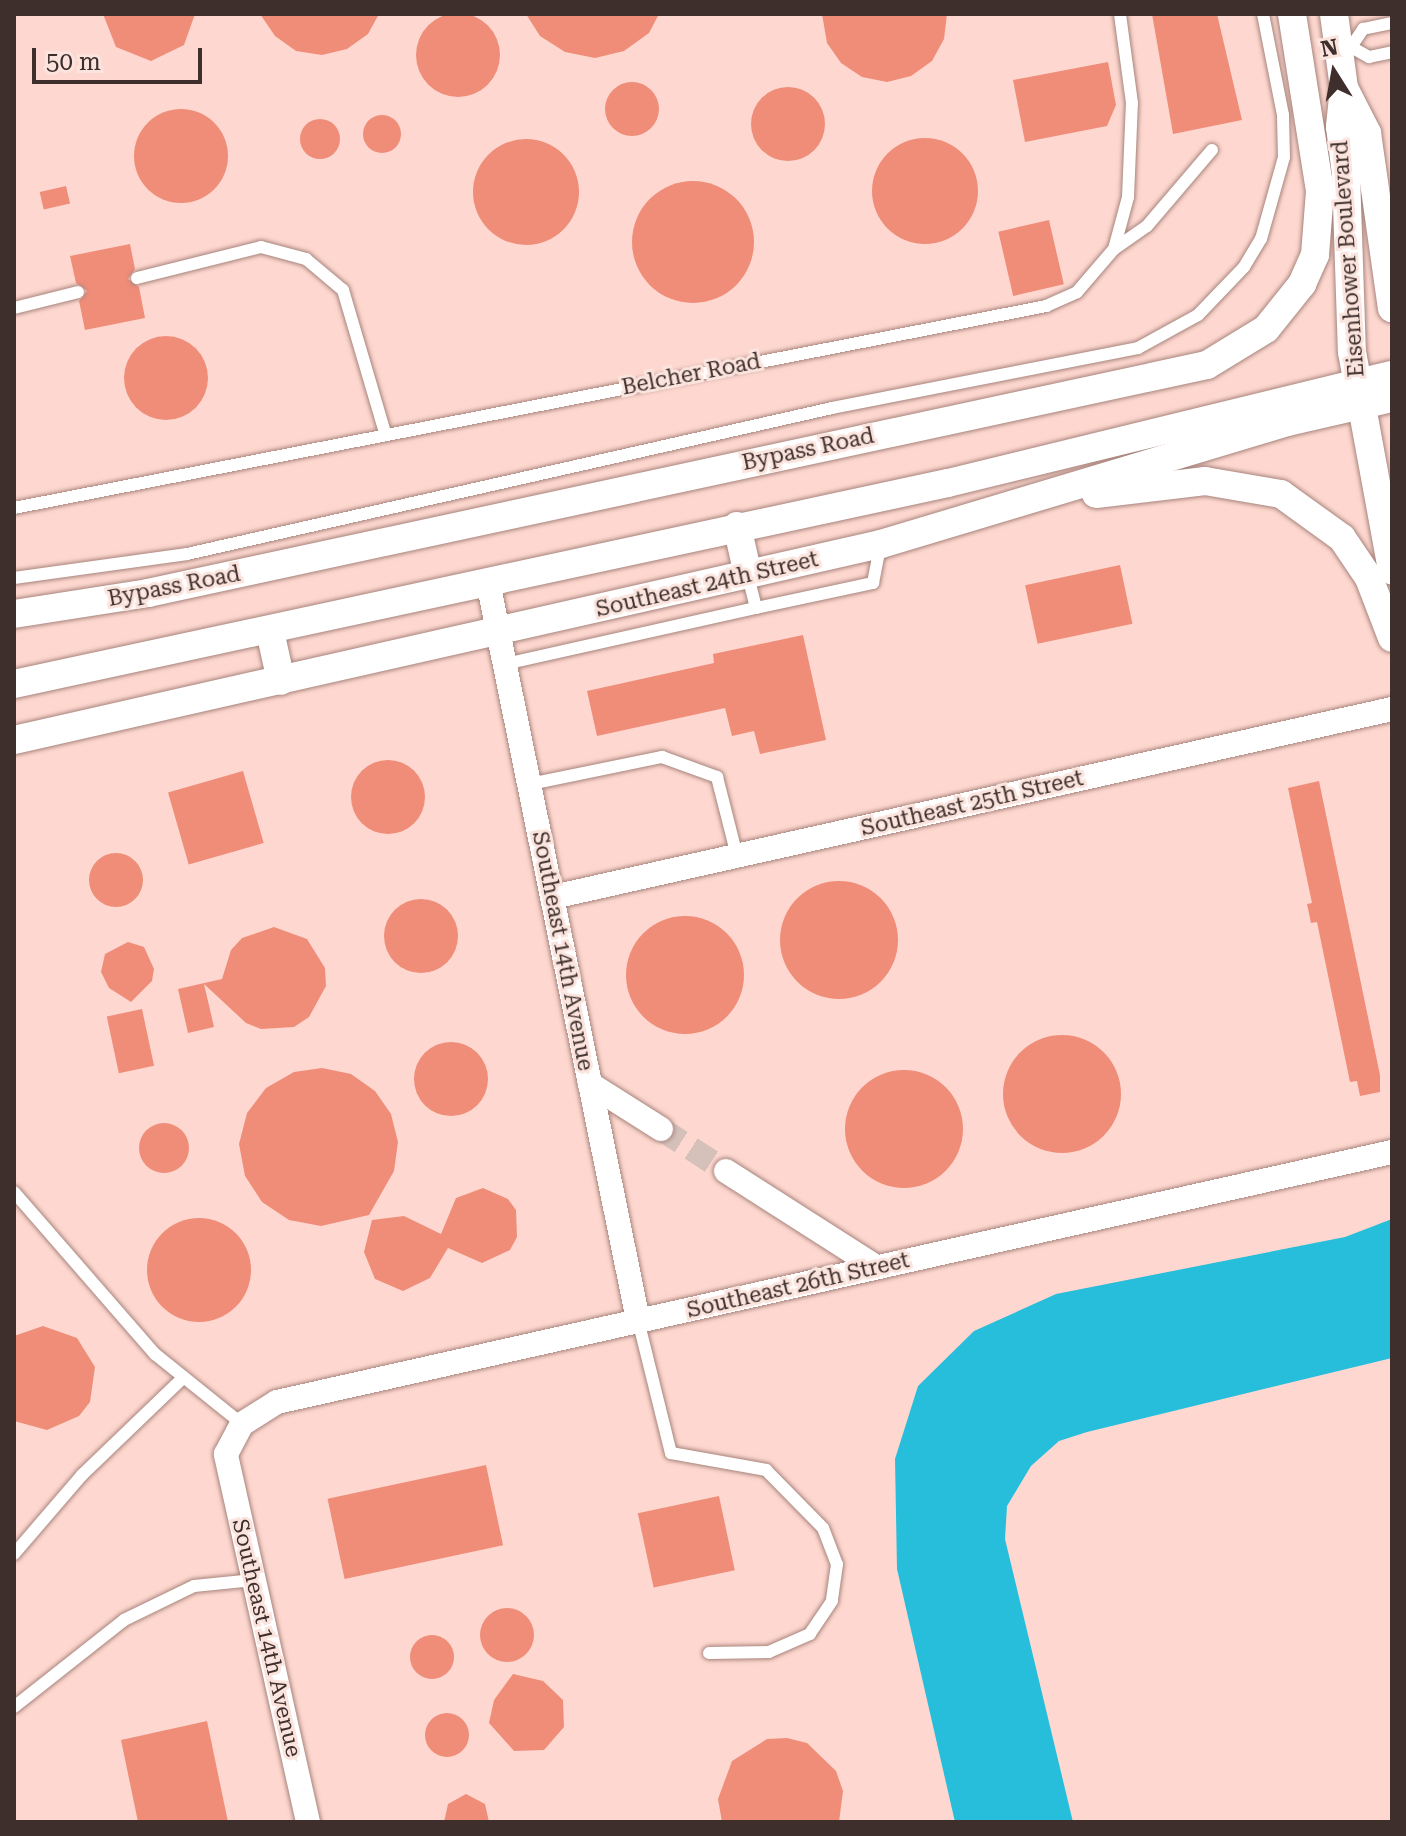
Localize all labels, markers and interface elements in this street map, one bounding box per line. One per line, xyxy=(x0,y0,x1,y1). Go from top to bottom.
scale bar xyxy=(36,32,206,82)
north arrow xyxy=(1294,32,1374,112)
text: N xyxy=(1319,34,1340,62)
text: 50 m xyxy=(46,48,101,76)
street label: Eisenhower Boulevard xyxy=(1327,140,1369,378)
street label: Belcher Road xyxy=(619,348,763,400)
street label: Bypass Road xyxy=(740,422,876,476)
street label: Southeast 24th Street xyxy=(593,546,821,622)
street label: Bypass Road xyxy=(106,560,242,612)
street label: Southeast 25th Street xyxy=(858,765,1086,841)
street label: Southeast 14th Avenue xyxy=(527,829,599,1073)
street label: Southeast 26th Street xyxy=(684,1247,912,1323)
street label: Southeast 14th Avenue xyxy=(227,1516,307,1760)

